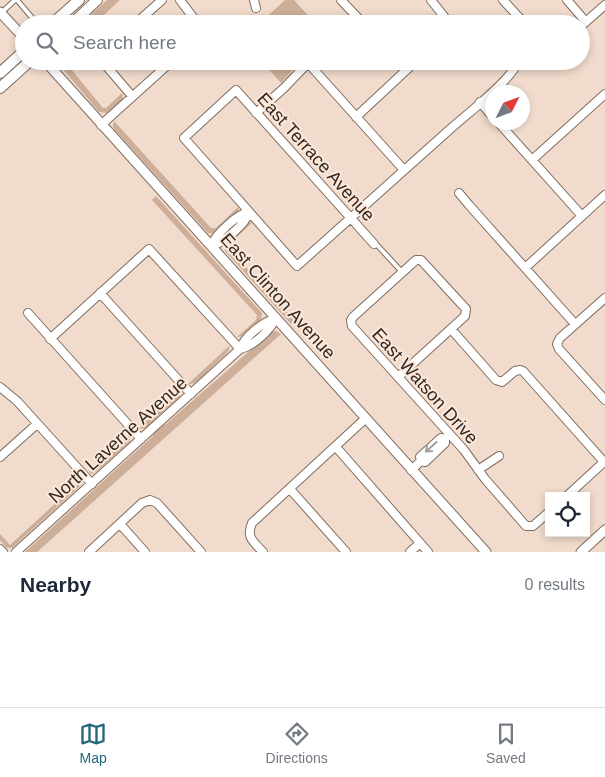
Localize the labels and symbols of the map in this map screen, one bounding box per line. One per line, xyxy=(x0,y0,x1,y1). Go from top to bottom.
north arrow xyxy=(485,85,530,130)
street label: East Terrace Avenue xyxy=(253,89,379,225)
street label: East Clinton Avenue xyxy=(216,229,340,363)
street label: East Watson Drive xyxy=(368,324,482,448)
street label: North Laverne Avenue xyxy=(45,373,191,507)
one-way arrow xyxy=(424,441,437,453)

